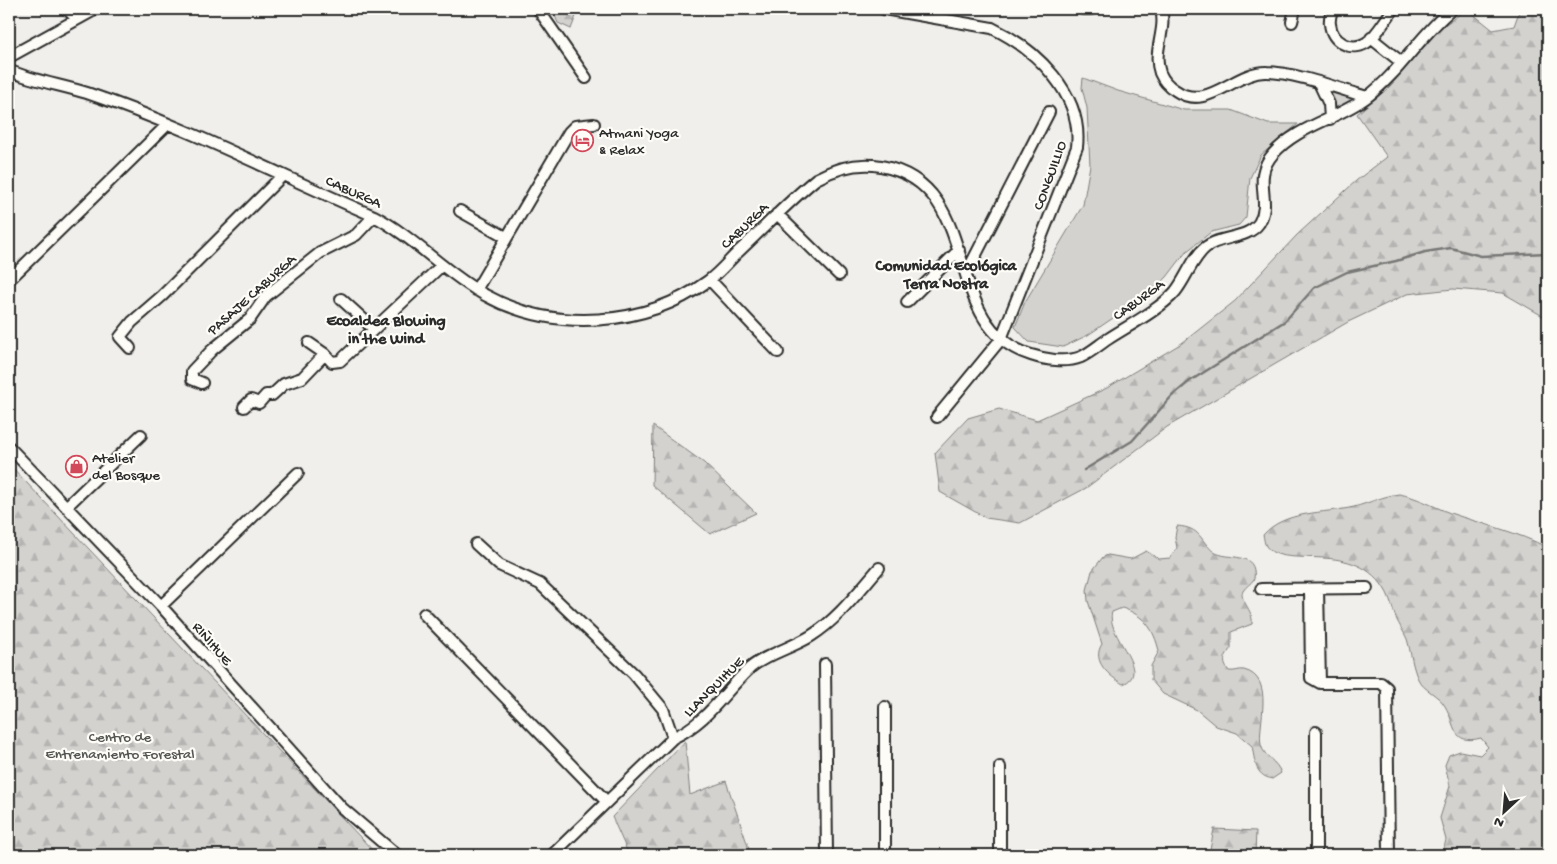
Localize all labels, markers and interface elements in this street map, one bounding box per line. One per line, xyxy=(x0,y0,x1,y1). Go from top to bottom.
place label: Atmani Yoga & Relax xyxy=(599,125,679,160)
hotel icon: Atmani Yoga & Relax xyxy=(571,129,595,153)
street label: CONGUILLIO xyxy=(1030,139,1072,213)
street label: CABURGA xyxy=(322,173,385,214)
street label: CABURGA xyxy=(718,199,774,254)
street label: PASAJE CABURGA xyxy=(203,250,301,341)
district label: Comunidad Ecológica Terra Nostra xyxy=(875,258,1018,295)
street label: CABURGA xyxy=(1110,275,1169,325)
district label: Ecoaldea Blowing in the Wind xyxy=(327,313,446,350)
place label: Atelier del Bosque xyxy=(92,450,160,485)
shop icon: Atelier del Bosque xyxy=(64,454,88,478)
street label: RIÑIHUE xyxy=(188,619,236,670)
street label: LLANQUIHUE xyxy=(680,653,749,722)
park label: Centro de Entrenamiento Forestal xyxy=(45,729,195,764)
north arrow xyxy=(1480,786,1530,836)
text: N xyxy=(1492,812,1507,831)

